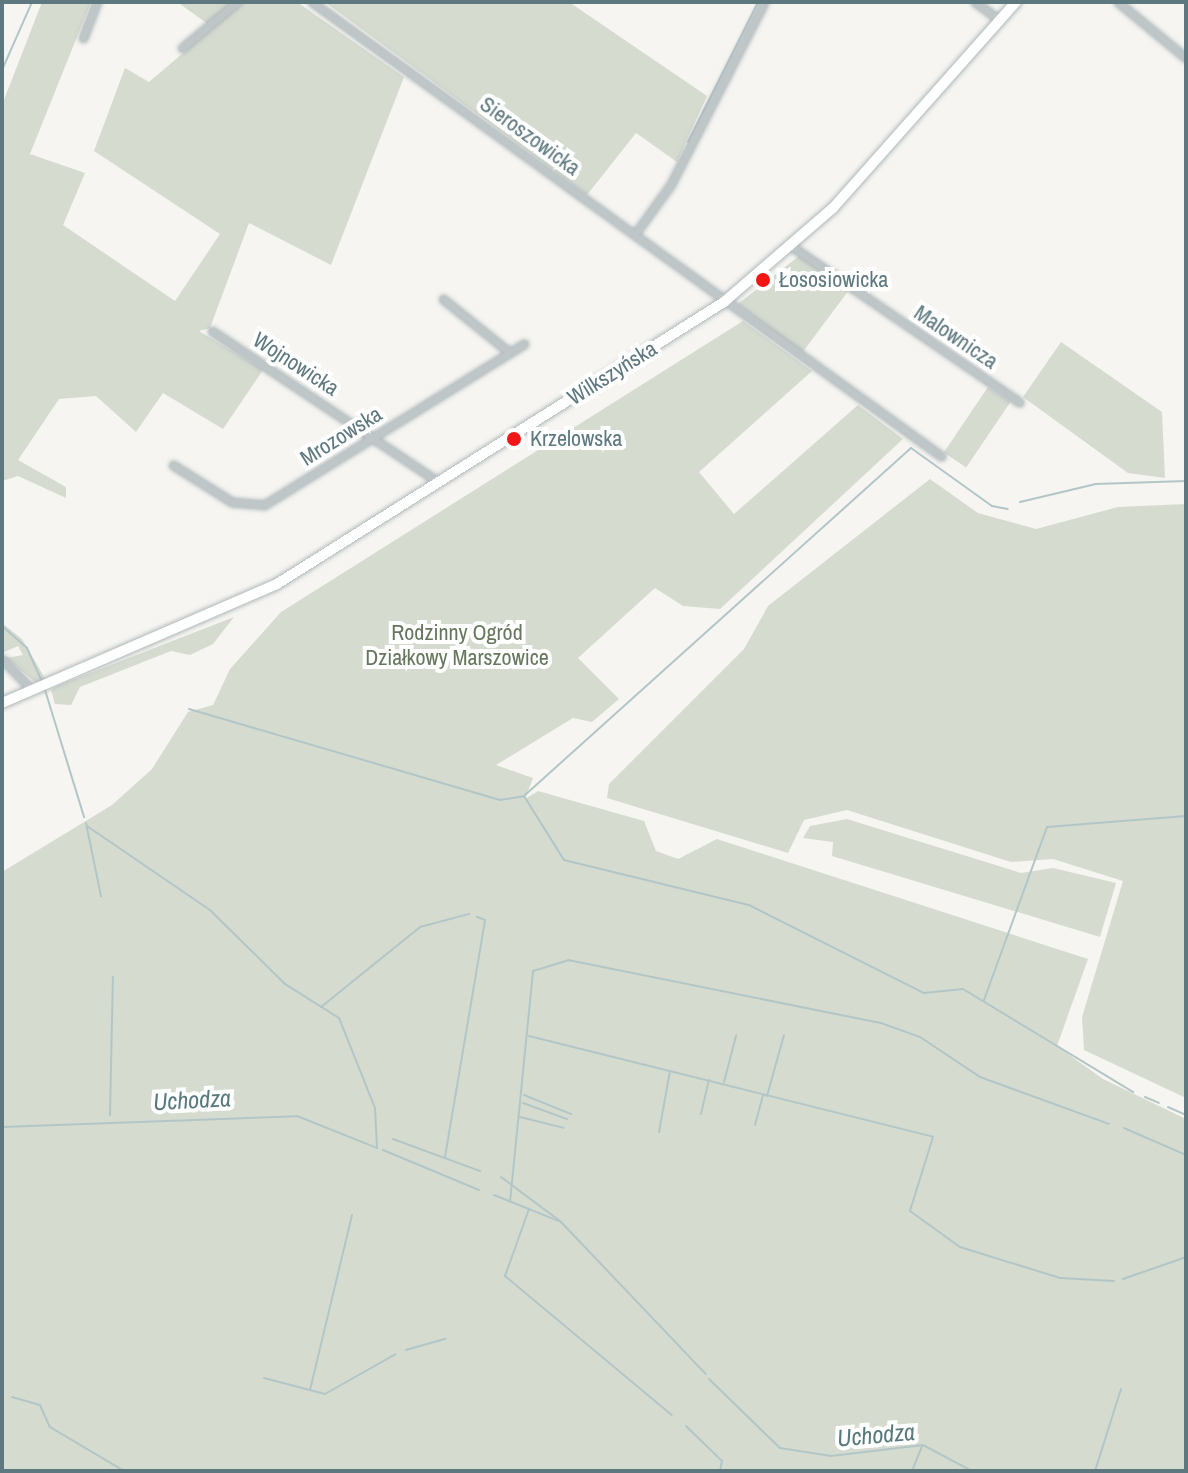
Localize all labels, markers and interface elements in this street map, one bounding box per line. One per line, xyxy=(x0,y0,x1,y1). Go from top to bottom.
street label: Sieroszowicka xyxy=(475,91,585,181)
place label: Łososiowicka xyxy=(779,267,888,293)
marker: Łososiowicka xyxy=(754,271,772,289)
street label: Malownicza xyxy=(909,299,1003,375)
street label: Wojnowicka xyxy=(248,327,344,401)
street label: Wilkszyńska xyxy=(563,335,661,411)
street label: Mrozowska xyxy=(295,401,387,471)
place label: Krzelowska xyxy=(530,426,622,452)
marker: Krzelowska xyxy=(505,430,523,448)
park label: Rodzinny Ogród Działkowy Marszowice xyxy=(365,619,549,670)
water label: Uchodza xyxy=(152,1084,232,1116)
water label: Uchodza xyxy=(836,1417,916,1453)

